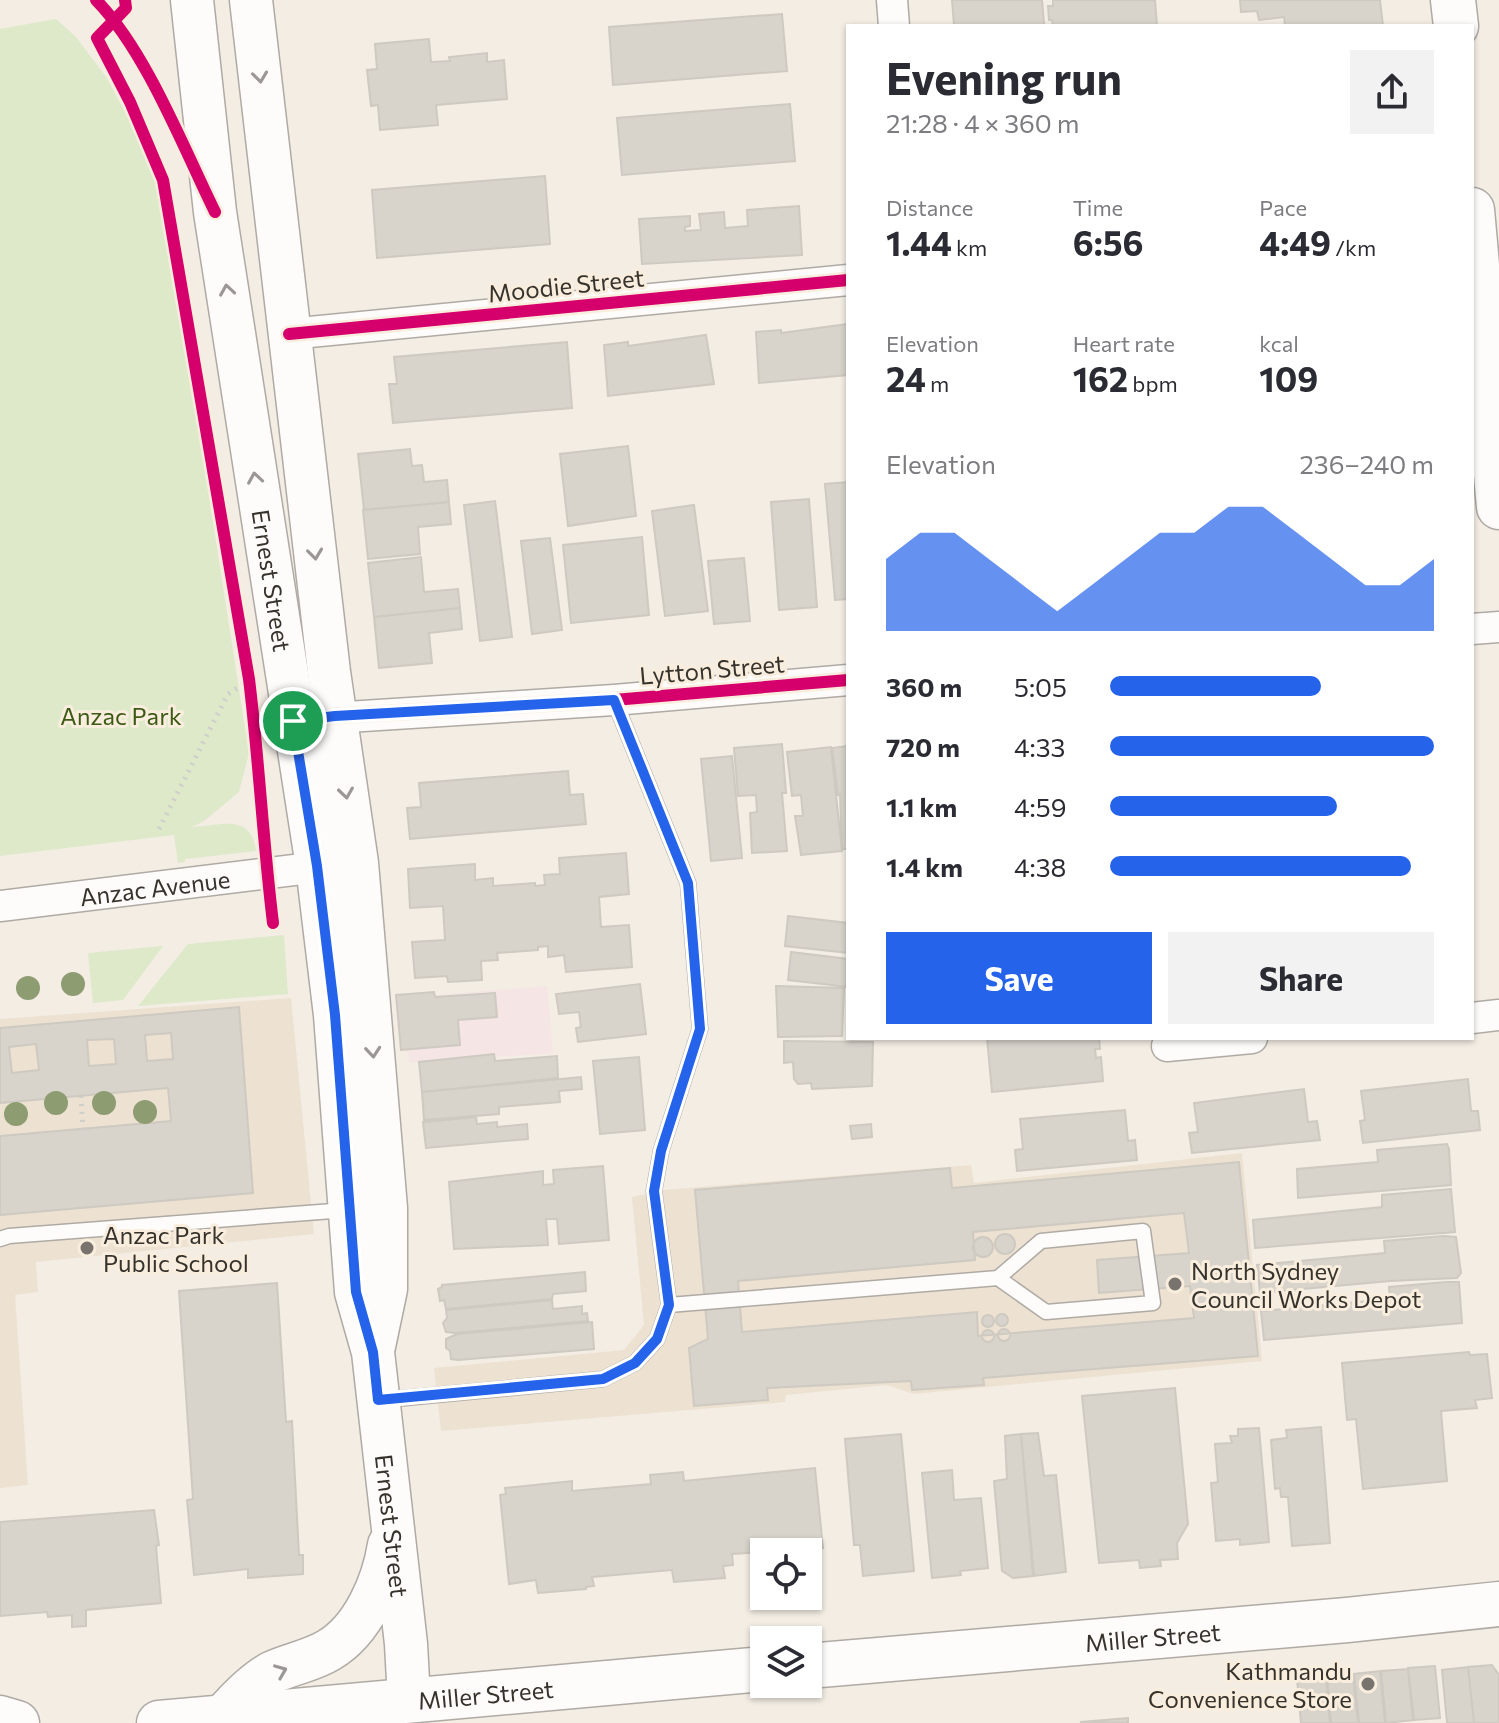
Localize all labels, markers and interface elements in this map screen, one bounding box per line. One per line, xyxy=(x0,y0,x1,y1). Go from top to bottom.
text: Evening run xyxy=(886,50,1122,104)
button: share xyxy=(1350,50,1434,134)
one-way arrow xyxy=(251,71,268,84)
text: 21:28 · 4 × 360 m xyxy=(886,107,1079,138)
text: Distance xyxy=(886,194,973,221)
text: Time xyxy=(1073,194,1123,221)
text: Pace xyxy=(1259,194,1307,221)
text: 1.44 xyxy=(886,221,952,263)
text: 6:56 xyxy=(1073,221,1143,263)
text: 4:49 xyxy=(1259,221,1331,263)
text: km xyxy=(952,234,987,261)
text: /km xyxy=(1331,234,1376,261)
street label: Moodie Street xyxy=(487,262,646,308)
one-way arrow xyxy=(219,283,236,296)
text: Elevation xyxy=(886,330,979,357)
text: Heart rate xyxy=(1073,330,1175,357)
text: kcal xyxy=(1259,330,1299,357)
text: 24 xyxy=(886,357,926,399)
text: 162 xyxy=(1073,357,1128,399)
text: 109 xyxy=(1259,357,1318,399)
text: m xyxy=(926,370,949,397)
text: bpm xyxy=(1128,370,1178,397)
text: Elevation xyxy=(886,448,996,479)
text: 236–240 m xyxy=(1299,448,1434,479)
one-way arrow xyxy=(248,471,265,485)
street label: Ernest Street xyxy=(247,507,298,654)
one-way arrow xyxy=(306,547,323,561)
street label: Lytton Street xyxy=(638,648,786,690)
text: 360 m xyxy=(886,671,962,702)
text: 5:05 xyxy=(1014,671,1067,702)
pin xyxy=(259,687,327,755)
icon: arrive xyxy=(271,699,315,743)
park label: Anzac Park xyxy=(60,701,182,730)
text: 720 m xyxy=(886,731,960,762)
text: 4:33 xyxy=(1014,731,1065,762)
one-way arrow xyxy=(337,787,354,800)
text: 1.1 km xyxy=(886,791,957,822)
text: 4:59 xyxy=(1014,791,1066,822)
text: 1.4 km xyxy=(886,851,963,882)
text: 4:38 xyxy=(1014,851,1066,882)
street label: Anzac Avenue xyxy=(78,863,232,911)
button: Save xyxy=(886,932,1152,1024)
button: Share xyxy=(1168,932,1434,1024)
one-way arrow xyxy=(364,1046,381,1059)
place label: Anzac Park Public School xyxy=(103,1220,249,1277)
marker: Anzac Park Public School xyxy=(78,1239,96,1257)
place label: North Sydney Council Works Depot xyxy=(1191,1256,1422,1313)
marker: North Sydney Council Works Depot xyxy=(1166,1275,1184,1293)
street label: Ernest Street xyxy=(370,1453,415,1599)
map controls xyxy=(750,1538,822,1698)
button: locate xyxy=(750,1538,822,1610)
street label: Miller Street xyxy=(1084,1616,1222,1657)
button: layers xyxy=(750,1626,822,1698)
place label: Kathmandu Convenience Store xyxy=(1148,1656,1352,1713)
one-way arrow xyxy=(273,1664,287,1680)
street label: Miller Street xyxy=(417,1673,555,1714)
marker: Kathmandu Convenience Store xyxy=(1359,1675,1377,1693)

